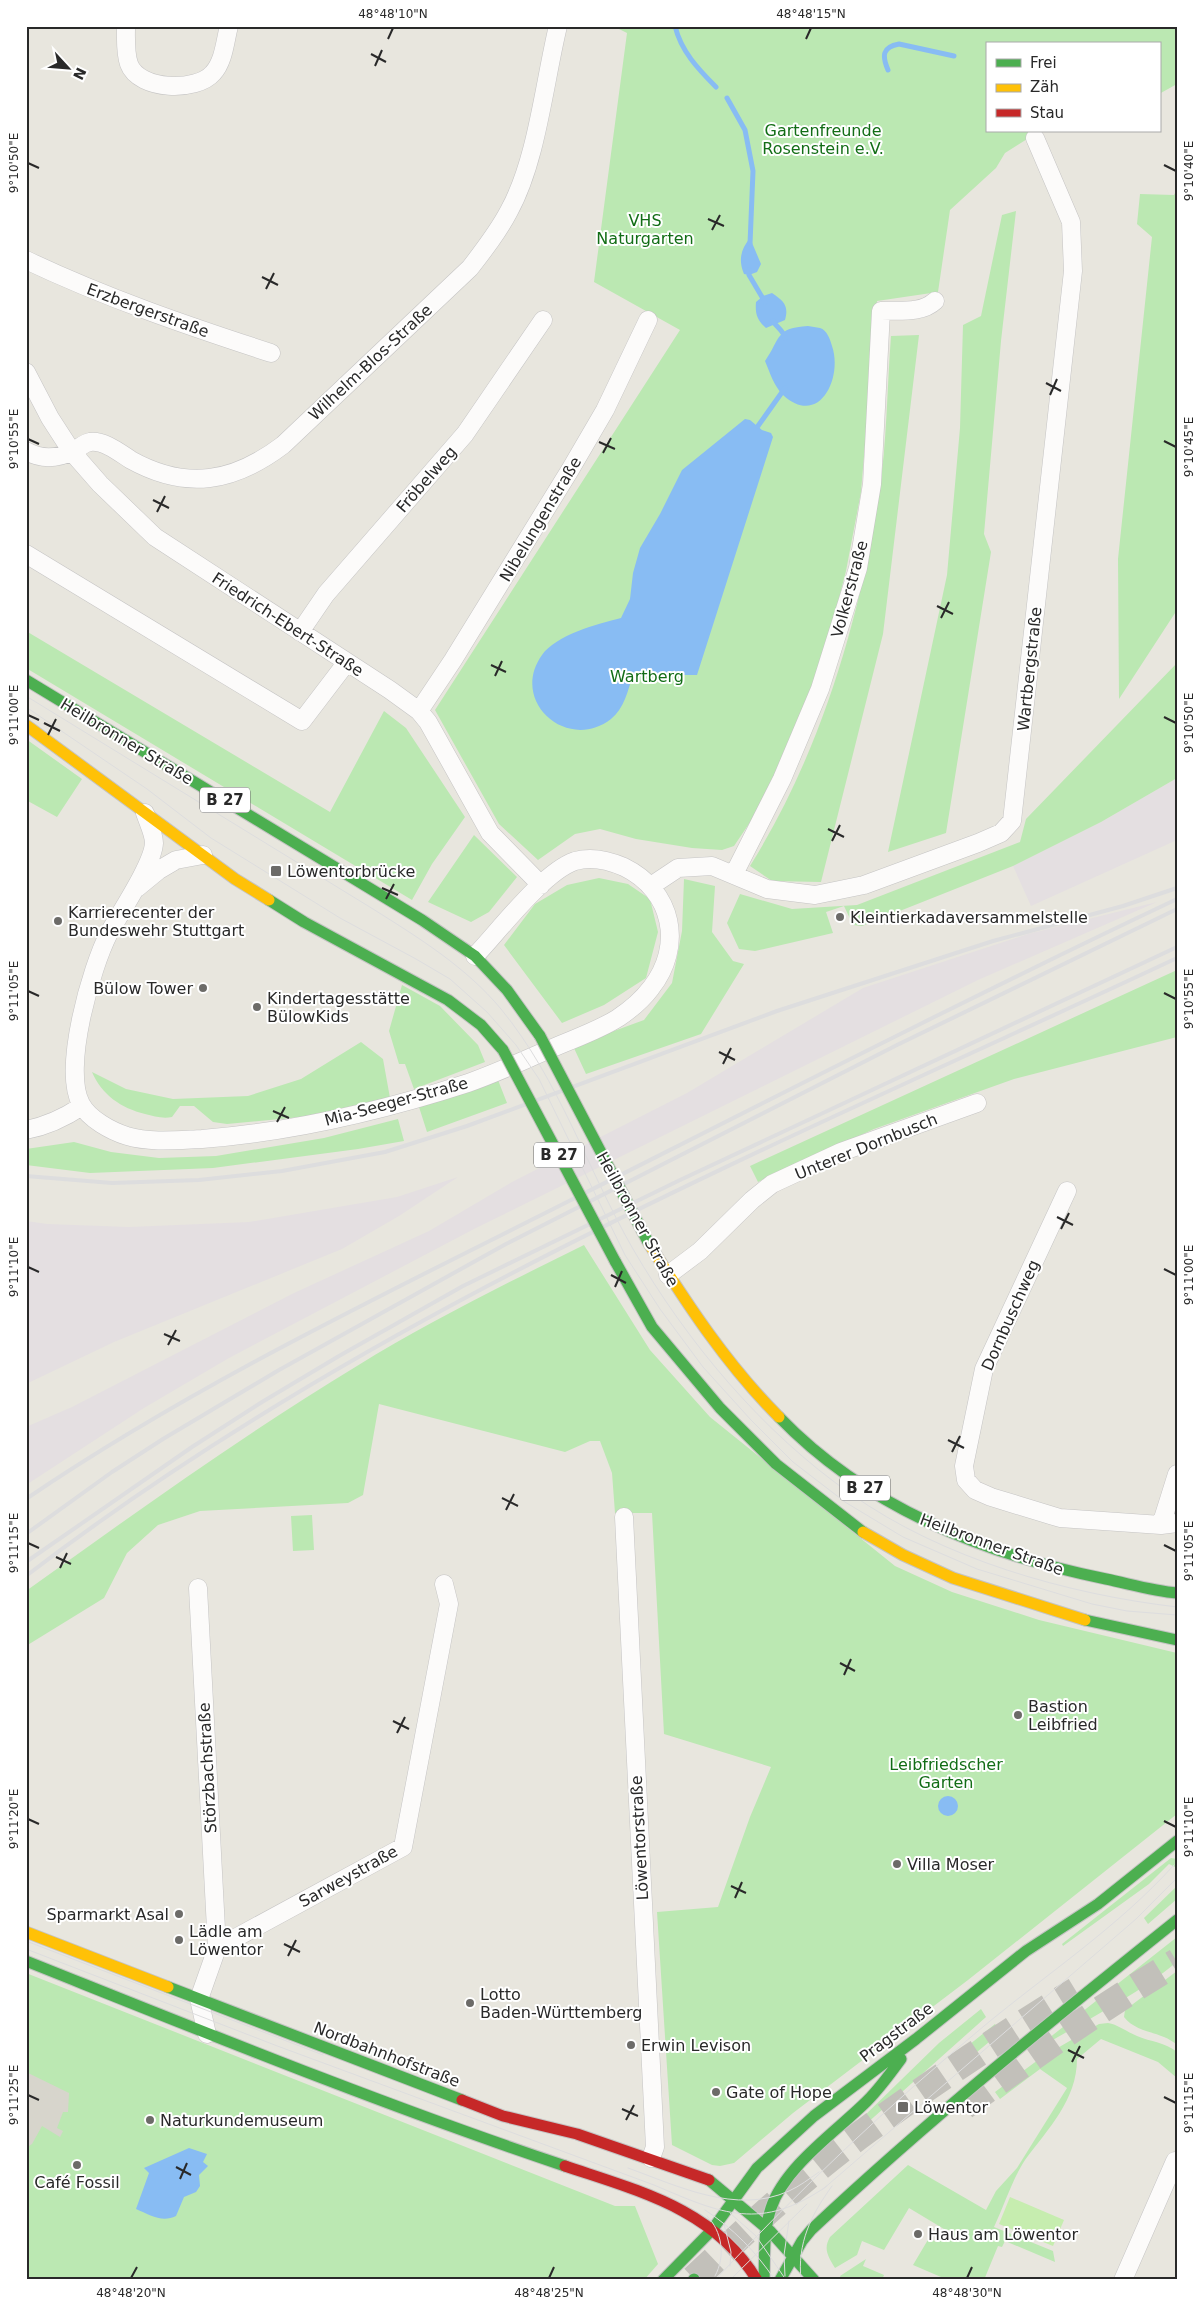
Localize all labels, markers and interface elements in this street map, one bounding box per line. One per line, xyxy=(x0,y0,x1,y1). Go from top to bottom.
text: 48°48'10"N xyxy=(358,7,428,21)
text: 48°48'15"N xyxy=(776,7,846,21)
north arrow xyxy=(42,42,92,92)
legend xyxy=(986,42,1160,132)
text: Frei xyxy=(1030,54,1057,72)
text: N xyxy=(70,65,89,82)
text: Zäh xyxy=(1030,78,1059,96)
text: Stau xyxy=(1030,104,1064,122)
park label: Gartenfreunde Rosenstein e.V. xyxy=(762,121,884,158)
text: 9°10'50"E xyxy=(7,133,21,193)
text: 9°10'40"E xyxy=(1182,141,1196,201)
park label: VHS Naturgarten xyxy=(596,211,694,248)
street label: Erzbergerstraße xyxy=(84,280,212,341)
street label: Wilhelm-Blos-Straße xyxy=(305,300,436,424)
text: 9°10'55"E xyxy=(7,409,21,469)
text: 9°10'45"E xyxy=(1182,417,1196,477)
street label: Fröbelweg xyxy=(392,442,460,516)
street label: Nibelungenstraße xyxy=(496,453,585,585)
street label: Volkerstraße xyxy=(827,538,872,640)
street label: Friedrich-Ebert-Straße xyxy=(209,568,367,680)
street label: Wartbergstraße xyxy=(1014,606,1045,732)
park label: Wartberg xyxy=(610,667,684,686)
text: 9°11'00"E xyxy=(7,685,21,745)
text: 9°10'50"E xyxy=(1182,693,1196,753)
street label: Heilbronner Straße xyxy=(57,694,197,789)
road number: B 27 xyxy=(200,788,250,812)
place label: Löwentorbrücke xyxy=(287,862,415,881)
marker: Löwentorbrücke xyxy=(269,864,283,878)
place label: Karrierecenter der Bundeswehr Stuttgart xyxy=(68,903,244,940)
place label: Kleintierkadaversammelstelle xyxy=(850,908,1088,927)
marker: Kleintierkadaversammelstelle xyxy=(834,911,846,923)
marker: Karrierecenter der Bundeswehr Stuttgart xyxy=(52,915,64,927)
text: 9°11'05"E xyxy=(7,961,21,1021)
text: 9°10'55"E xyxy=(1182,969,1196,1029)
place label: Bülow Tower xyxy=(93,979,193,998)
marker: Bülow Tower xyxy=(197,982,209,994)
place label: Kindertagesstätte BülowKids xyxy=(267,989,410,1026)
marker: Kindertagesstätte BülowKids xyxy=(251,1001,263,1013)
street label: Mia-Seeger-Straße xyxy=(322,1073,470,1130)
street label: Unterer Dornbusch xyxy=(792,1109,940,1184)
road number: B 27 xyxy=(534,1142,584,1168)
street label: Heilbronner Straße xyxy=(593,1148,683,1290)
text: 9°11'10"E xyxy=(7,1237,21,1297)
text: 9°11'00"E xyxy=(1182,1245,1196,1305)
street label: Dornbuschweg xyxy=(978,1257,1043,1374)
road number: B 27 xyxy=(840,1476,890,1500)
street label: Heilbronner Straße xyxy=(917,1510,1066,1579)
text: 9°11'15"E xyxy=(7,1513,21,1573)
text: 9°11'05"E xyxy=(1182,1521,1196,1581)
place label: Bastion Leibfried xyxy=(1028,1697,1098,1734)
street label: Störzbachstraße xyxy=(195,1702,220,1834)
marker: Bastion Leibfried xyxy=(1012,1709,1024,1721)
park label: Leibfriedscher Garten xyxy=(889,1755,1003,1792)
street label: Löwentorstraße xyxy=(627,1775,652,1901)
text: 9°11'20"E xyxy=(7,1789,21,1849)
text: 9°11'10"E xyxy=(1182,1797,1196,1857)
street label: Sarweystraße xyxy=(296,1841,401,1911)
place label: Villa Moser xyxy=(907,1855,995,1874)
marker: Villa Moser xyxy=(891,1858,903,1870)
place label: Sparmarkt Asal xyxy=(46,1905,169,1924)
marker: Sparmarkt Asal xyxy=(173,1908,185,1920)
place label: Lädle am Löwentor xyxy=(189,1922,264,1959)
marker: Lädle am Löwentor xyxy=(173,1934,185,1946)
place label: Lotto Baden-Württemberg xyxy=(480,1985,642,2022)
marker: Lotto Baden-Württemberg xyxy=(464,1997,476,2009)
street label: Pragstraße xyxy=(856,1999,937,2066)
street label: Nordbahnhofstraße xyxy=(311,2018,463,2091)
place label: Erwin Levison xyxy=(641,2036,751,2055)
marker: Erwin Levison xyxy=(625,2039,637,2051)
text: 9°11'25"E xyxy=(7,2065,21,2125)
text: 9°11'15"E xyxy=(1182,2073,1196,2133)
place label: Gate of Hope xyxy=(726,2083,832,2102)
marker: Gate of Hope xyxy=(710,2086,722,2098)
place label: Löwentor xyxy=(914,2098,989,2117)
marker: Löwentor xyxy=(896,2100,910,2114)
place label: Naturkundemuseum xyxy=(160,2111,323,2130)
marker: Naturkundemuseum xyxy=(144,2114,156,2126)
marker: Café Fossil xyxy=(71,2159,83,2171)
place label: Café Fossil xyxy=(34,2173,120,2192)
place label: Haus am Löwentor xyxy=(928,2225,1078,2244)
marker: Haus am Löwentor xyxy=(912,2228,924,2240)
text: 48°48'20"N xyxy=(96,2286,166,2300)
text: 48°48'25"N xyxy=(514,2286,584,2300)
text: 48°48'30"N xyxy=(932,2286,1002,2300)

